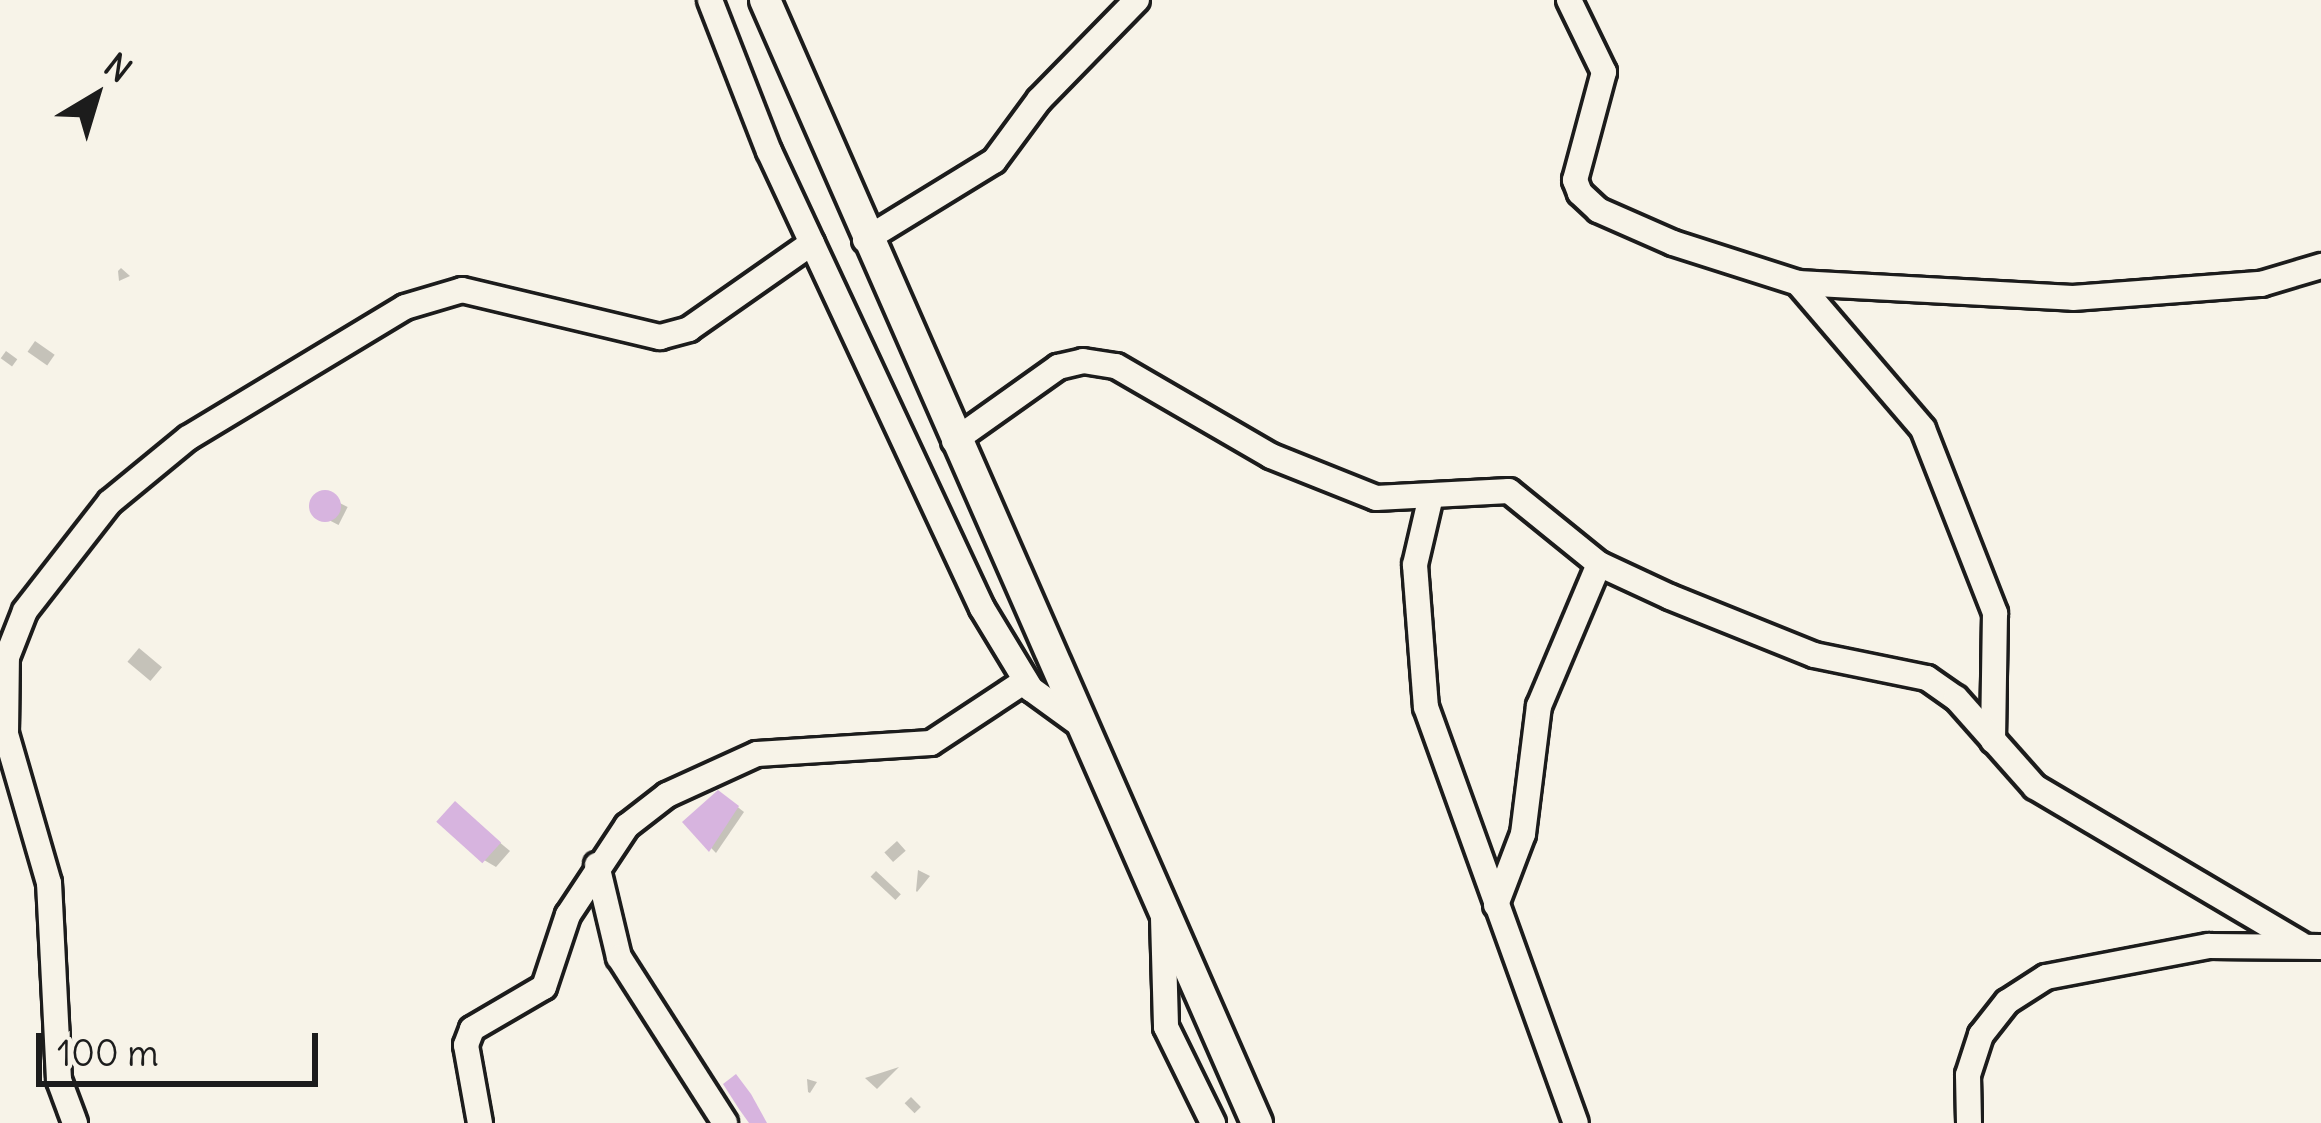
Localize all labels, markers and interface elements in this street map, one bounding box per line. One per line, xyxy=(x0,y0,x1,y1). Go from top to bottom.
north arrow xyxy=(36,36,156,156)
text: N xyxy=(96,44,140,91)
scale bar xyxy=(42,1009,324,1083)
text: 100 m xyxy=(57,1031,159,1076)

